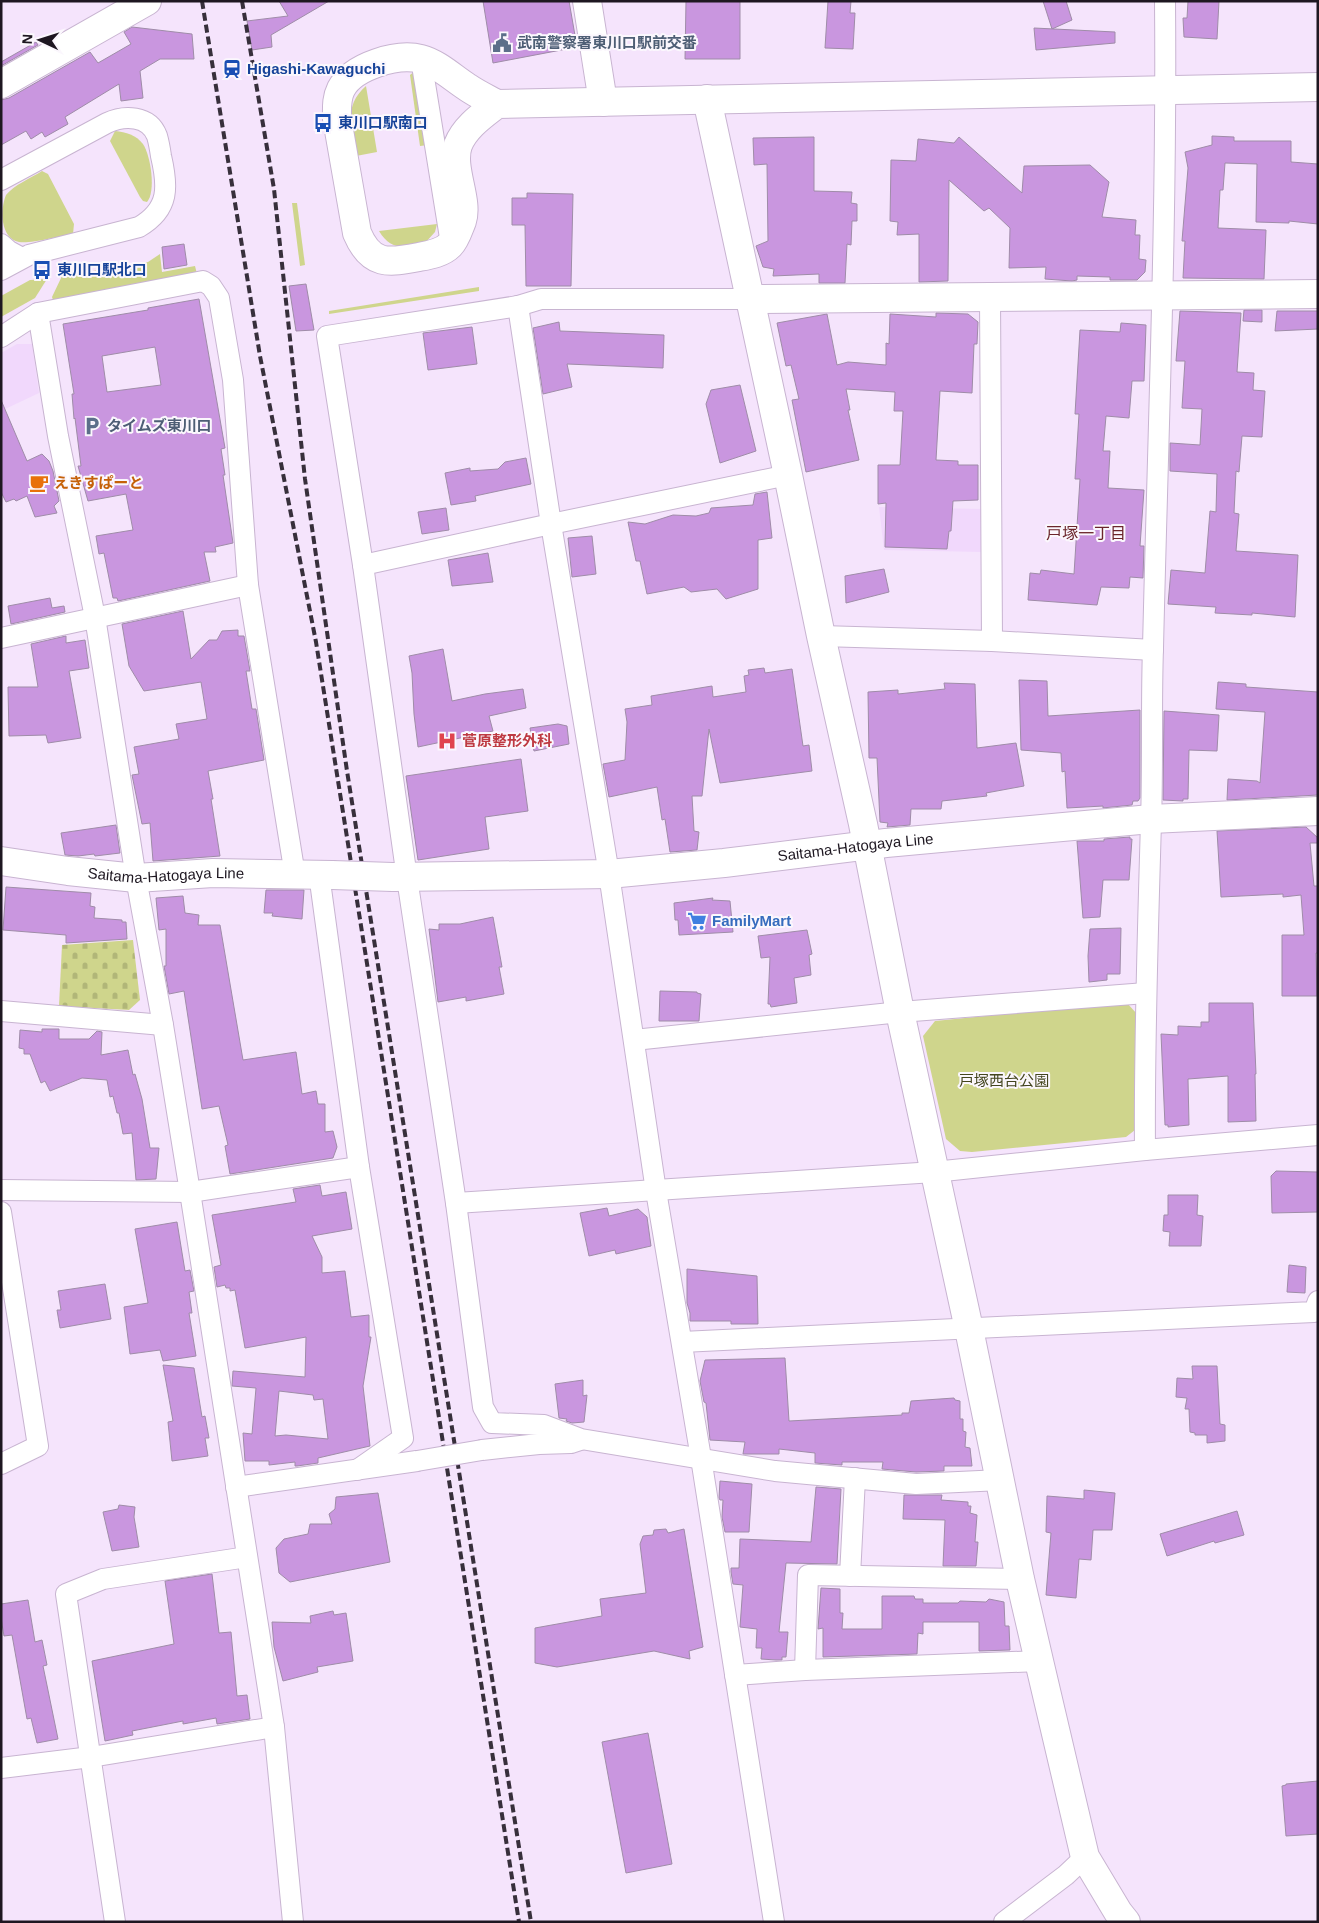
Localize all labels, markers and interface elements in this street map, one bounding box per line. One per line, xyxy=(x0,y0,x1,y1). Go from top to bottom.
north arrow xyxy=(15,15,65,65)
public building icon: 武南警察署東川口駅前交番 xyxy=(491,32,513,54)
text: N xyxy=(19,33,35,45)
place label: 武南警察署東川口駅前交番 xyxy=(517,34,697,51)
station icon: Higashi-Kawaguchi xyxy=(221,58,243,80)
place label: Higashi-Kawaguchi xyxy=(247,60,385,77)
bus stop icon: 東川口駅南口 xyxy=(312,112,334,134)
place label: 東川口駅南口 xyxy=(338,114,428,131)
bus stop icon: 東川口駅北口 xyxy=(31,259,53,281)
place label: 東川口駅北口 xyxy=(57,261,147,278)
parking icon: タイムズ東川口 xyxy=(81,415,103,437)
place label: タイムズ東川口 xyxy=(107,417,212,434)
cafe icon: えきすぱーと xyxy=(28,472,50,494)
place label: えきすぱーと xyxy=(54,474,144,491)
district label: 戸塚一丁目 xyxy=(1046,525,1126,542)
hospital icon: 菅原整形外科 xyxy=(436,730,458,752)
place label: 菅原整形外科 xyxy=(462,732,552,749)
street label: Saitama-Hatogaya Line xyxy=(777,830,934,864)
street label: Saitama-Hatogaya Line xyxy=(87,864,244,886)
supermarket icon: FamilyMart xyxy=(686,910,708,932)
place label: FamilyMart xyxy=(712,912,791,929)
park label: 戸塚西台公園 xyxy=(959,1072,1049,1089)

